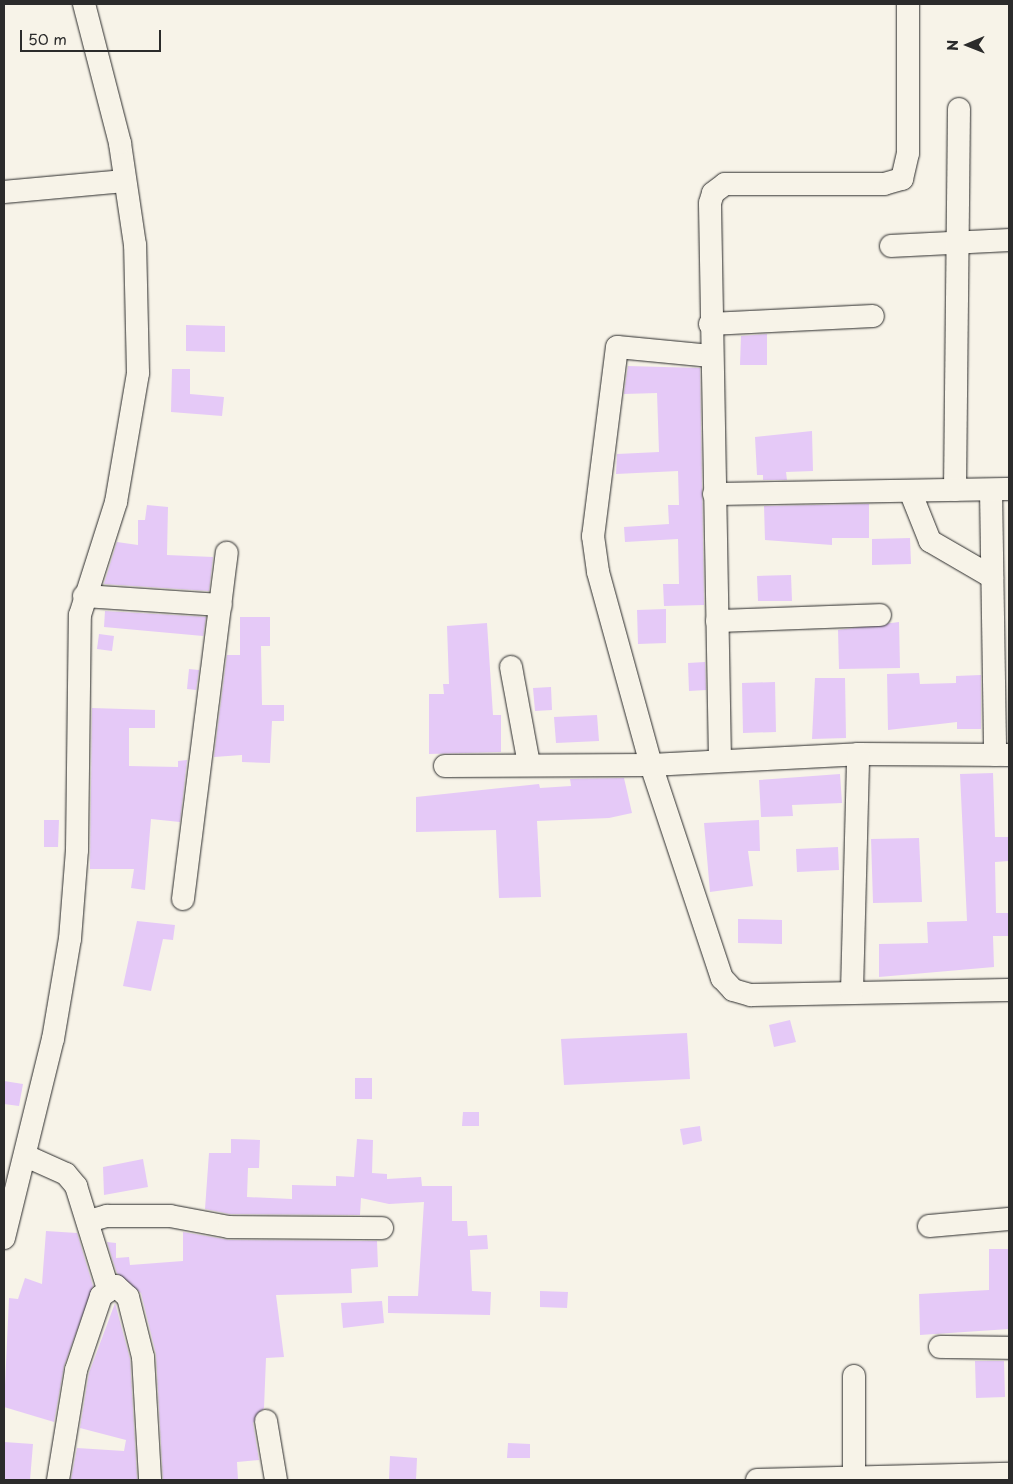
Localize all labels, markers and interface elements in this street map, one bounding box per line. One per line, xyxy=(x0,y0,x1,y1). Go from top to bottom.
scale bar xyxy=(22,20,164,52)
north arrow xyxy=(943,20,993,70)
text: 50 m xyxy=(28,27,67,50)
text: N xyxy=(942,40,963,51)

